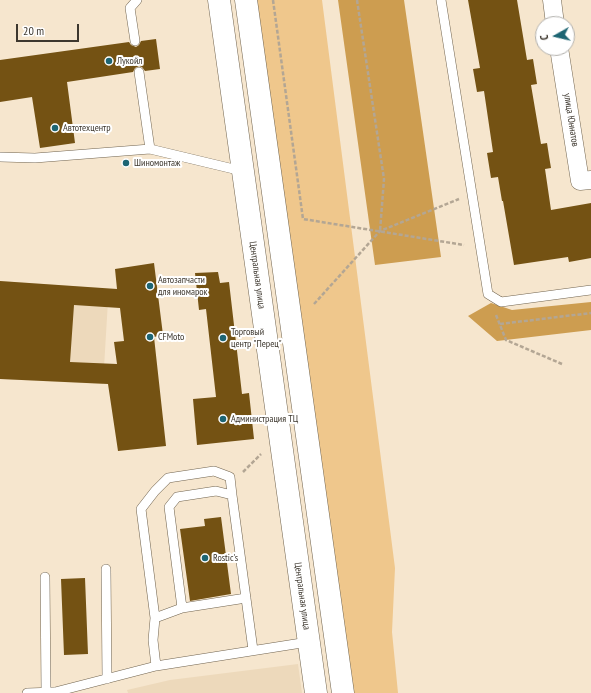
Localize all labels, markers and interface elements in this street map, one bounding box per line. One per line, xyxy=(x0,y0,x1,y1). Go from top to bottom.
scale bar xyxy=(18,16,81,42)
north arrow xyxy=(535,16,575,56)
text: 20 m xyxy=(23,23,44,38)
text: С xyxy=(537,34,551,41)
place label: Лукойл xyxy=(117,55,142,67)
marker: Лукойл xyxy=(104,56,114,66)
street label: улица Юннатов xyxy=(561,92,581,148)
place label: Автотехцентр xyxy=(63,122,111,134)
marker: Автотехцентр xyxy=(50,123,60,133)
place label: Шиномонтаж xyxy=(134,157,180,169)
marker: Шиномонтаж xyxy=(121,158,131,168)
street label: Центральная улица xyxy=(246,240,268,310)
place label: Автозапчасти для иномарок xyxy=(158,274,207,298)
marker: Автозапчасти для иномарок xyxy=(145,281,155,291)
place label: Торговый центр "Перец" xyxy=(231,326,282,350)
place label: CFMoto xyxy=(158,331,184,343)
marker: CFMoto xyxy=(145,332,155,342)
marker: Торговый центр "Перец" xyxy=(218,333,228,343)
place label: Администрация ТЦ xyxy=(231,413,298,425)
marker: Администрация ТЦ xyxy=(218,414,228,424)
place label: Rostic's xyxy=(213,552,238,564)
marker: Rostic's xyxy=(200,553,210,563)
street label: Центральная улица xyxy=(291,561,313,631)

